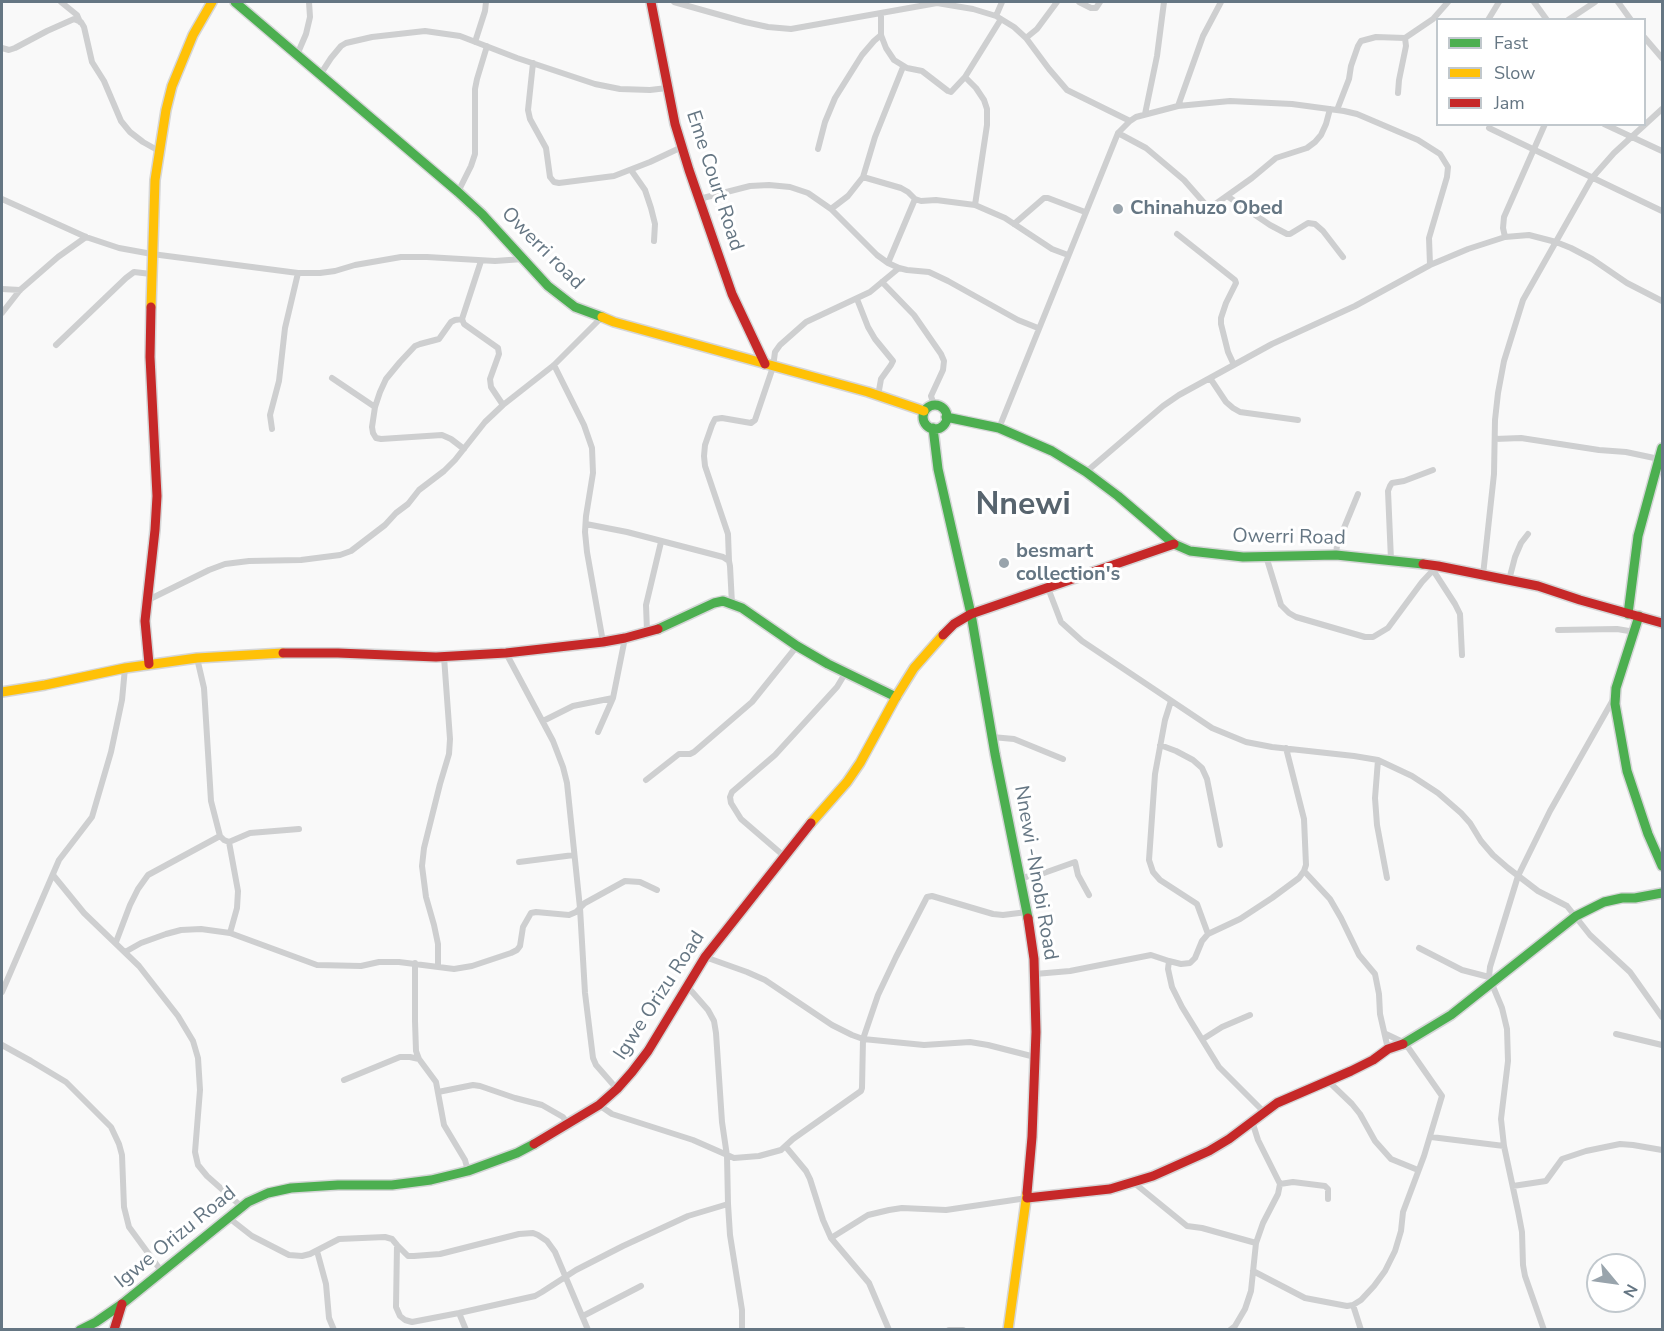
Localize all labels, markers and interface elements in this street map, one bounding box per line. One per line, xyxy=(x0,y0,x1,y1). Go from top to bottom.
legend xyxy=(1436,18,1646,126)
text: Fast xyxy=(1494,31,1528,55)
text: Slow xyxy=(1494,61,1535,85)
text: Jam xyxy=(1494,91,1525,115)
street label: Eme Court Road xyxy=(680,108,748,254)
place label: Chinahuzo Obed xyxy=(1130,197,1283,221)
marker: Chinahuzo Obed xyxy=(1111,202,1125,216)
street label: Owerri road xyxy=(496,203,588,295)
district label: Nnewi xyxy=(975,487,1071,525)
street label: Owerri Road xyxy=(1232,525,1346,551)
place label: besmart collection's xyxy=(1016,540,1120,587)
marker: besmart collection's xyxy=(997,556,1011,570)
street label: Nnewi -Nnobi Road xyxy=(1008,784,1062,962)
street label: Igwe Orizu Road xyxy=(609,927,711,1065)
street label: Igwe Orizu Road xyxy=(111,1182,241,1294)
north arrow xyxy=(1586,1253,1646,1313)
text: N xyxy=(1617,1280,1643,1301)

